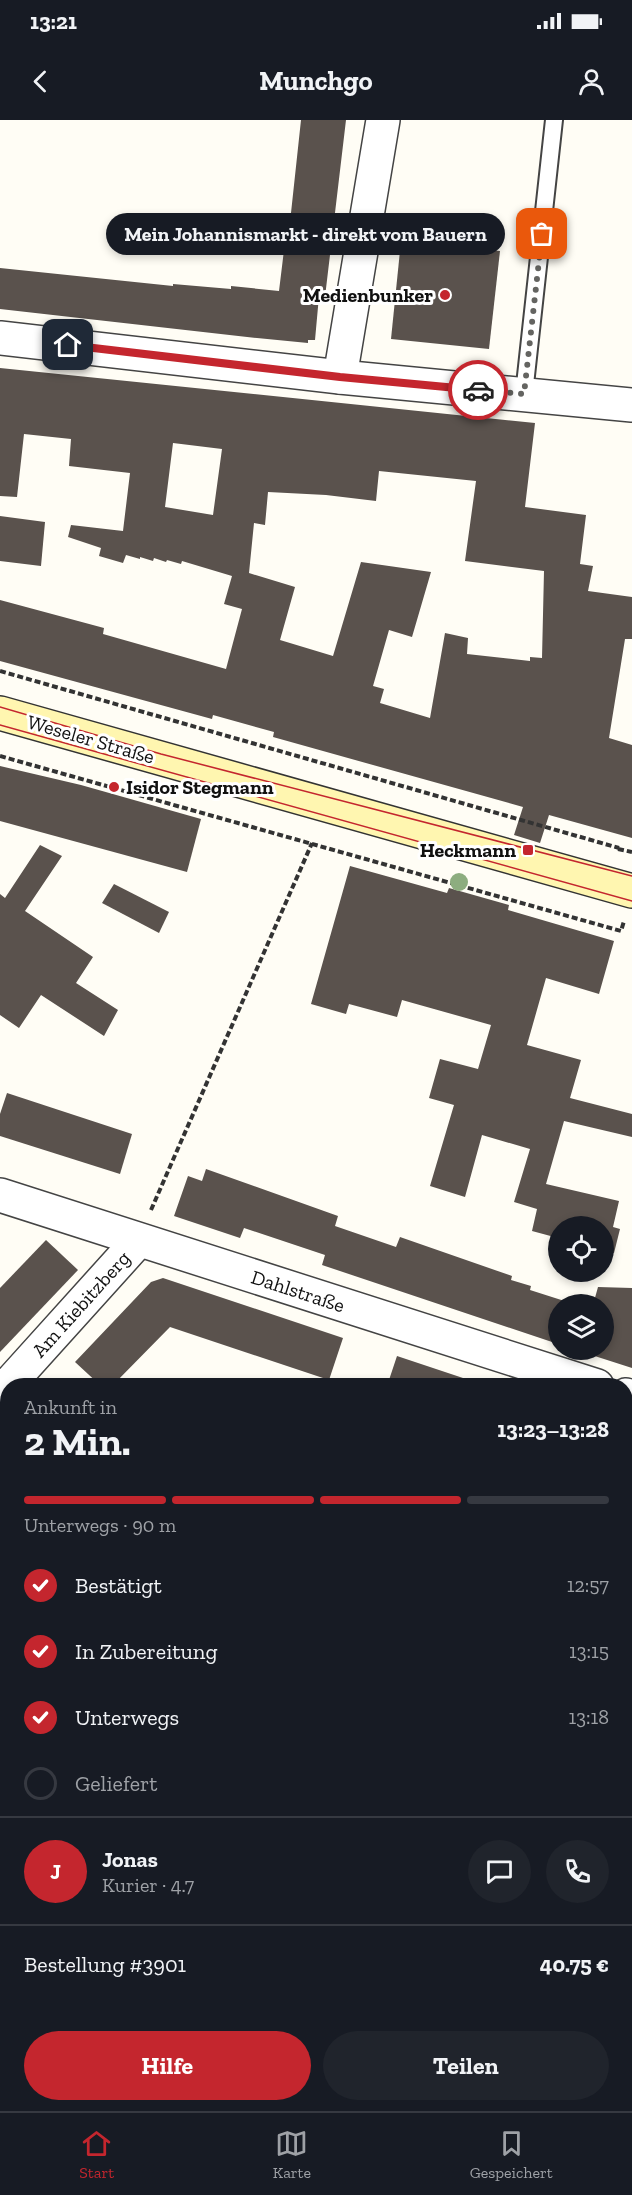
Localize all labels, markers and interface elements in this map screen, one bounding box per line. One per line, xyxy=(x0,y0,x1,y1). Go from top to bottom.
text: 13:21 xyxy=(30,8,77,35)
icon: back xyxy=(24,65,57,98)
text: Munchgo xyxy=(259,65,373,97)
icon: person xyxy=(575,65,608,98)
pin xyxy=(516,208,567,259)
callout: Mein Johannismarkt - direkt vom Bauern xyxy=(107,213,506,255)
icon: bag xyxy=(525,217,558,250)
text: Mein Johannismarkt - direkt vom Bauern xyxy=(124,222,487,246)
place label: Medienbunker xyxy=(303,283,433,307)
marker: Medienbunker xyxy=(438,288,452,302)
pin xyxy=(42,319,93,370)
icon: home xyxy=(51,328,84,361)
courier xyxy=(448,360,508,420)
icon: car xyxy=(462,374,495,407)
street label: Weseler Straße xyxy=(25,709,157,769)
place label: Isidor Stegmann xyxy=(126,775,274,799)
marker: Isidor Stegmann xyxy=(107,780,121,794)
place label: Heckmann xyxy=(420,838,516,862)
marker: Heckmann xyxy=(521,843,535,857)
map controls xyxy=(548,1216,614,1360)
button: locate xyxy=(548,1216,614,1282)
street label: Am Kiebitzberg xyxy=(27,1246,135,1362)
street label: Dahlstraße xyxy=(248,1265,348,1317)
button: layers xyxy=(548,1294,614,1360)
text: Ankunft in xyxy=(24,1395,117,1419)
text: 13:23–13:28 xyxy=(497,1416,609,1443)
text: 2 Min. xyxy=(24,1418,131,1465)
text: Unterwegs · 90 m xyxy=(24,1513,176,1537)
icon: check xyxy=(24,1569,57,1602)
text: Bestätigt xyxy=(75,1572,162,1599)
text: 12:57 xyxy=(567,1573,609,1597)
icon: check xyxy=(24,1635,57,1668)
text: In Zubereitung xyxy=(75,1638,218,1665)
text: 13:15 xyxy=(569,1639,609,1663)
icon: check xyxy=(24,1701,57,1734)
text: Unterwegs xyxy=(75,1704,179,1731)
text: 13:18 xyxy=(569,1705,609,1729)
text: Geliefert xyxy=(75,1770,158,1797)
button: chat xyxy=(468,1840,531,1903)
button: phone xyxy=(546,1840,609,1903)
text: Jonas xyxy=(102,1846,158,1873)
text: J xyxy=(50,1858,61,1885)
text: Kurier · 4.7 xyxy=(102,1873,194,1897)
text: Bestellung #3901 xyxy=(24,1951,186,1978)
text: 40.75 € xyxy=(540,1951,609,1978)
button: Hilfe xyxy=(24,2031,311,2100)
button: Teilen xyxy=(323,2031,609,2100)
tab: Start xyxy=(79,2127,114,2182)
tab: Karte xyxy=(273,2127,311,2182)
tab: Gespeichert xyxy=(470,2127,553,2182)

